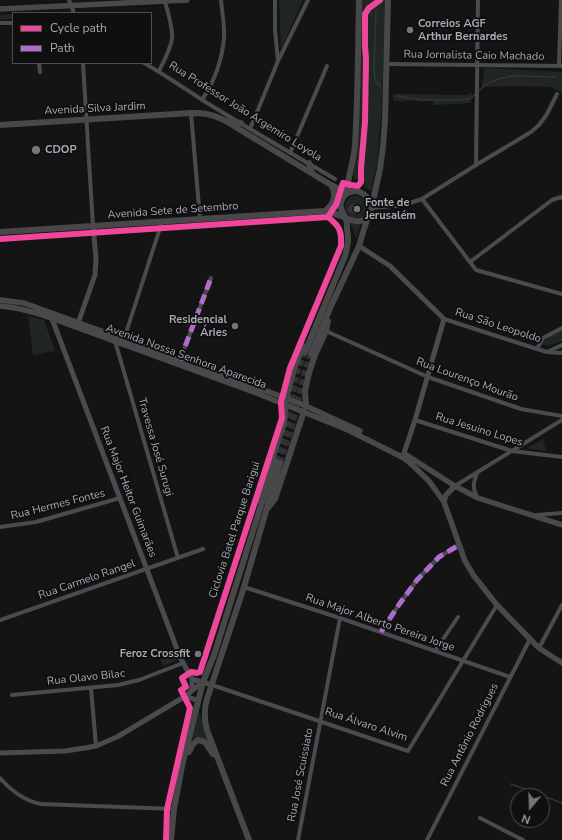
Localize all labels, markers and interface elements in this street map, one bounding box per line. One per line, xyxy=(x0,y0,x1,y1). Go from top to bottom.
legend xyxy=(12,12,152,64)
place label: Correios AGF Arthur Bernardes xyxy=(418,17,508,43)
text: Cycle path xyxy=(50,20,107,36)
marker: Correios AGF Arthur Bernardes xyxy=(405,25,415,35)
text: Path xyxy=(50,40,75,56)
street label: Rua Jornalista Caio Machado xyxy=(403,48,545,64)
street label: Rua Professor João Argemiro Loyola xyxy=(166,59,324,165)
street label: Avenida Silva Jardim xyxy=(44,100,146,118)
place label: CDOP xyxy=(45,143,77,157)
marker: CDOP xyxy=(30,144,42,156)
place label: Fonte de Jerusalém xyxy=(365,196,416,222)
street label: Avenida Sete de Setembro xyxy=(107,200,239,222)
marker: Fonte de Jerusalém xyxy=(352,204,362,214)
street label: Rua São Leopoldo xyxy=(453,306,543,346)
place label: Residencial Áries xyxy=(169,313,227,339)
marker: Residencial Áries xyxy=(230,321,240,331)
street label: Avenida Nossa Senhora Aparecida xyxy=(104,322,268,392)
street label: Rua Lourenço Mourão xyxy=(414,355,520,405)
street label: Travessa José Surugi xyxy=(135,396,175,498)
street label: Rua Jesuino Lopes xyxy=(434,410,524,450)
street label: Rua Major Heitor Guimarães xyxy=(97,425,159,559)
street label: Ciclovia Batel Parque Barigui xyxy=(207,460,263,600)
street label: Rua Hermes Fontes xyxy=(9,487,107,523)
street label: Rua Carmelo Rangel xyxy=(37,557,137,603)
street label: Rua Major Alberto Pereira Jorge xyxy=(304,591,456,655)
place label: Feroz Crossfit xyxy=(120,647,190,661)
marker: Feroz Crossfit xyxy=(193,649,203,659)
street label: Rua Olavo Bilac xyxy=(46,667,126,689)
street label: Rua Antônio Rodrigues xyxy=(438,681,502,789)
street label: Rua Álvaro Alvim xyxy=(323,705,409,745)
street label: Rua José Scuissiato xyxy=(285,727,317,823)
north arrow xyxy=(510,788,550,828)
text: N xyxy=(520,810,533,827)

